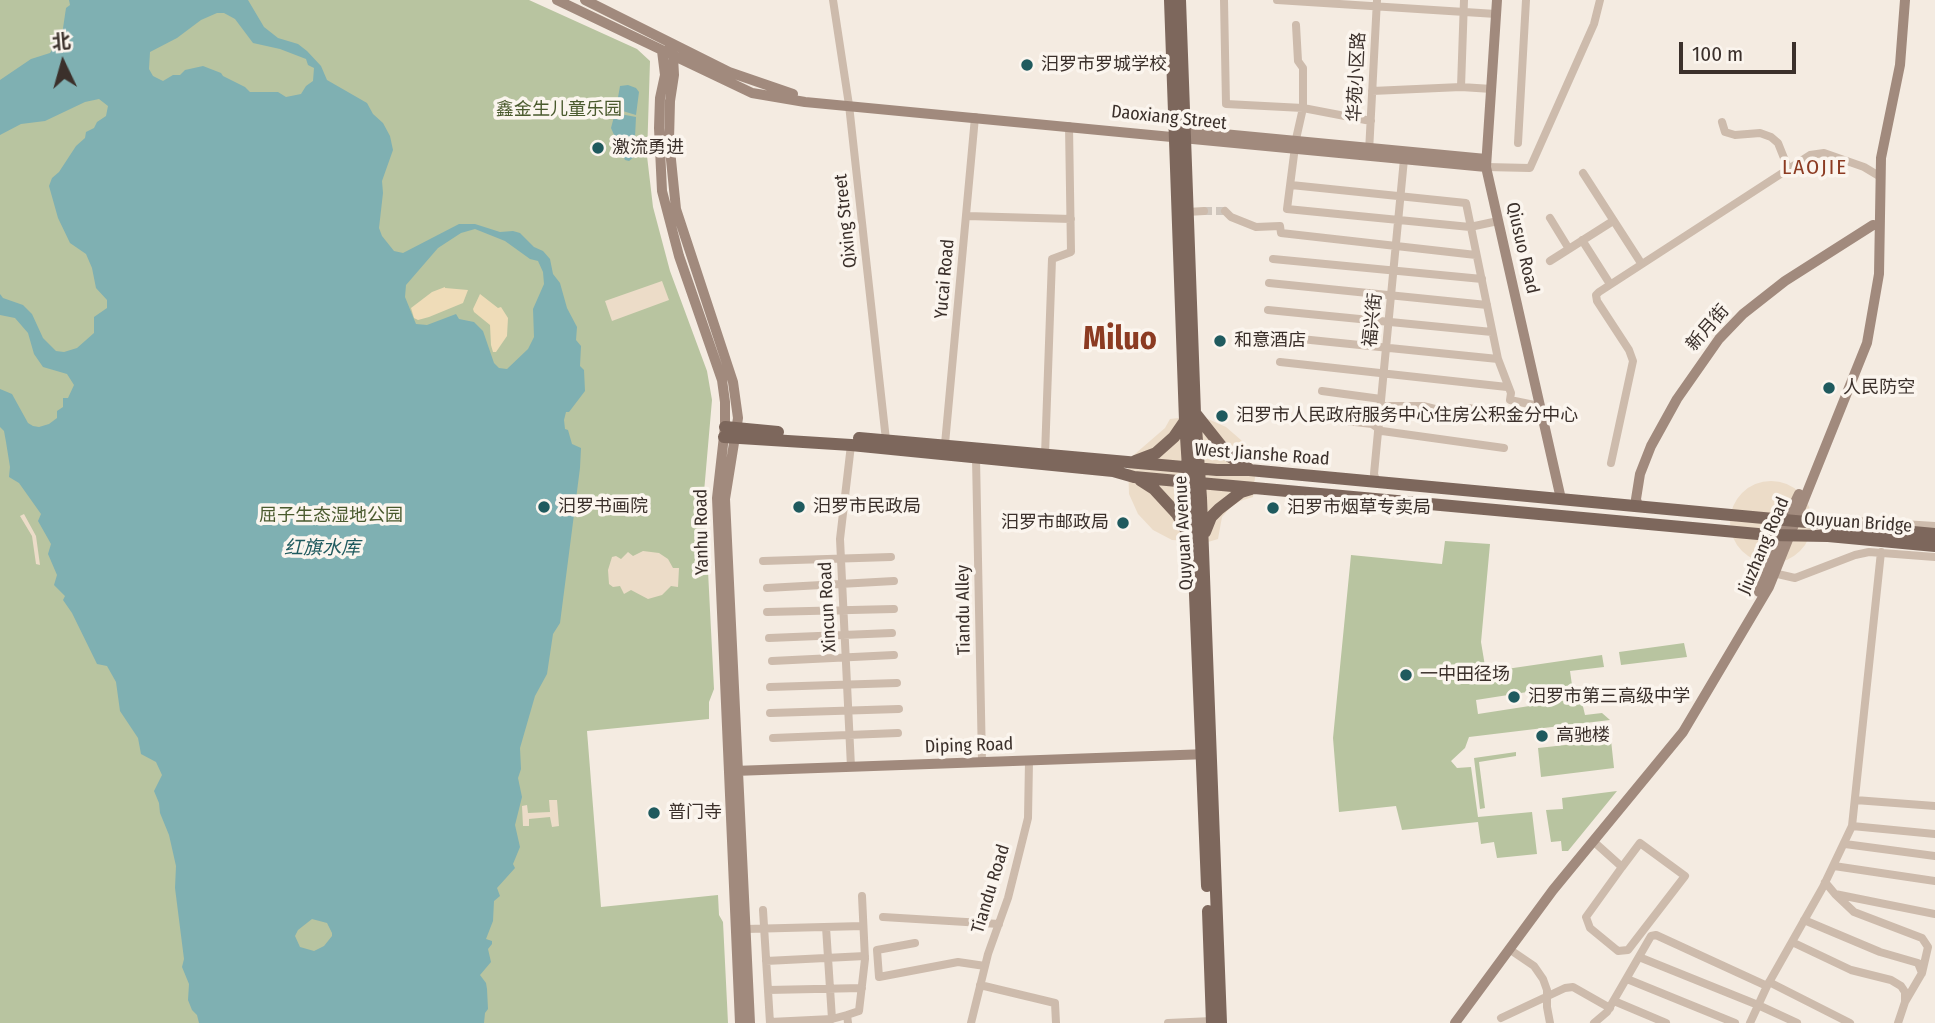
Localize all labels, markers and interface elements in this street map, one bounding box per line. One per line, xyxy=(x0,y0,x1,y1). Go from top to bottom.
north arrow xyxy=(28,28,98,98)
scale bar xyxy=(1683,28,1800,72)
text: 北 xyxy=(51,29,72,54)
street label: 华苑小区路 xyxy=(1344,31,1370,123)
text: 100 m xyxy=(1692,41,1743,67)
place label: 汨罗市罗城学校 xyxy=(1041,54,1167,76)
marker: 汨罗市罗城学校 xyxy=(1019,57,1035,73)
park label: 鑫金生儿童乐园 xyxy=(496,99,622,121)
street label: Daoxiang Street xyxy=(1110,101,1228,135)
place label: 激流勇进 xyxy=(612,137,684,159)
marker: 激流勇进 xyxy=(590,140,606,156)
district label: LAOJIE xyxy=(1783,155,1847,181)
street label: Qixing Street xyxy=(830,173,862,269)
street label: Qiusuo Road xyxy=(1501,200,1543,296)
street label: Yucai Road xyxy=(931,238,959,320)
street label: 福兴街 xyxy=(1359,292,1387,348)
street label: 新月街 xyxy=(1682,301,1734,355)
district label: Miluo xyxy=(1083,321,1157,359)
place label: 和意酒店 xyxy=(1234,330,1306,352)
marker: 和意酒店 xyxy=(1212,333,1228,349)
place label: 人民防空 xyxy=(1843,377,1915,399)
marker: 人民防空 xyxy=(1821,380,1837,396)
place label: 汨罗市人民政府服务中心住房公积金分中心 xyxy=(1236,405,1578,427)
marker: 汨罗市人民政府服务中心住房公积金分中心 xyxy=(1214,408,1230,424)
street label: West Jianshe Road xyxy=(1194,440,1330,470)
street label: Quyuan Avenue xyxy=(1170,475,1198,591)
street label: Yanhu Road xyxy=(690,489,714,575)
street label: Jiuzhang Road xyxy=(1734,494,1794,598)
place label: 汨罗书画院 xyxy=(558,496,648,518)
place label: 汨罗市民政局 xyxy=(813,496,921,518)
place label: 汨罗市烟草专卖局 xyxy=(1287,497,1431,519)
marker: 汨罗书画院 xyxy=(536,499,552,515)
marker: 汨罗市民政局 xyxy=(791,499,807,515)
marker: 汨罗市烟草专卖局 xyxy=(1265,500,1281,516)
park label: 屈子生态湿地公园 xyxy=(259,505,403,527)
street label: Quyuan Bridge xyxy=(1803,508,1913,538)
place label: 汨罗市邮政局 xyxy=(1001,512,1109,534)
marker: 汨罗市邮政局 xyxy=(1115,515,1131,531)
water label: 红旗水库 xyxy=(284,538,360,560)
street label: Xincun Road xyxy=(815,561,841,653)
street label: Tiandu Alley xyxy=(952,565,976,655)
place label: 一中田径场 xyxy=(1420,664,1510,686)
marker: 一中田径场 xyxy=(1398,667,1414,683)
place label: 汨罗市第三高级中学 xyxy=(1528,686,1690,708)
marker: 汨罗市第三高级中学 xyxy=(1506,689,1522,705)
place label: 高驰楼 xyxy=(1556,725,1610,747)
marker: 高驰楼 xyxy=(1534,728,1550,744)
street label: Diping Road xyxy=(924,734,1014,758)
place label: 普门寺 xyxy=(668,802,722,824)
marker: 普门寺 xyxy=(646,805,662,821)
street label: Tiandu Road xyxy=(967,842,1015,936)

